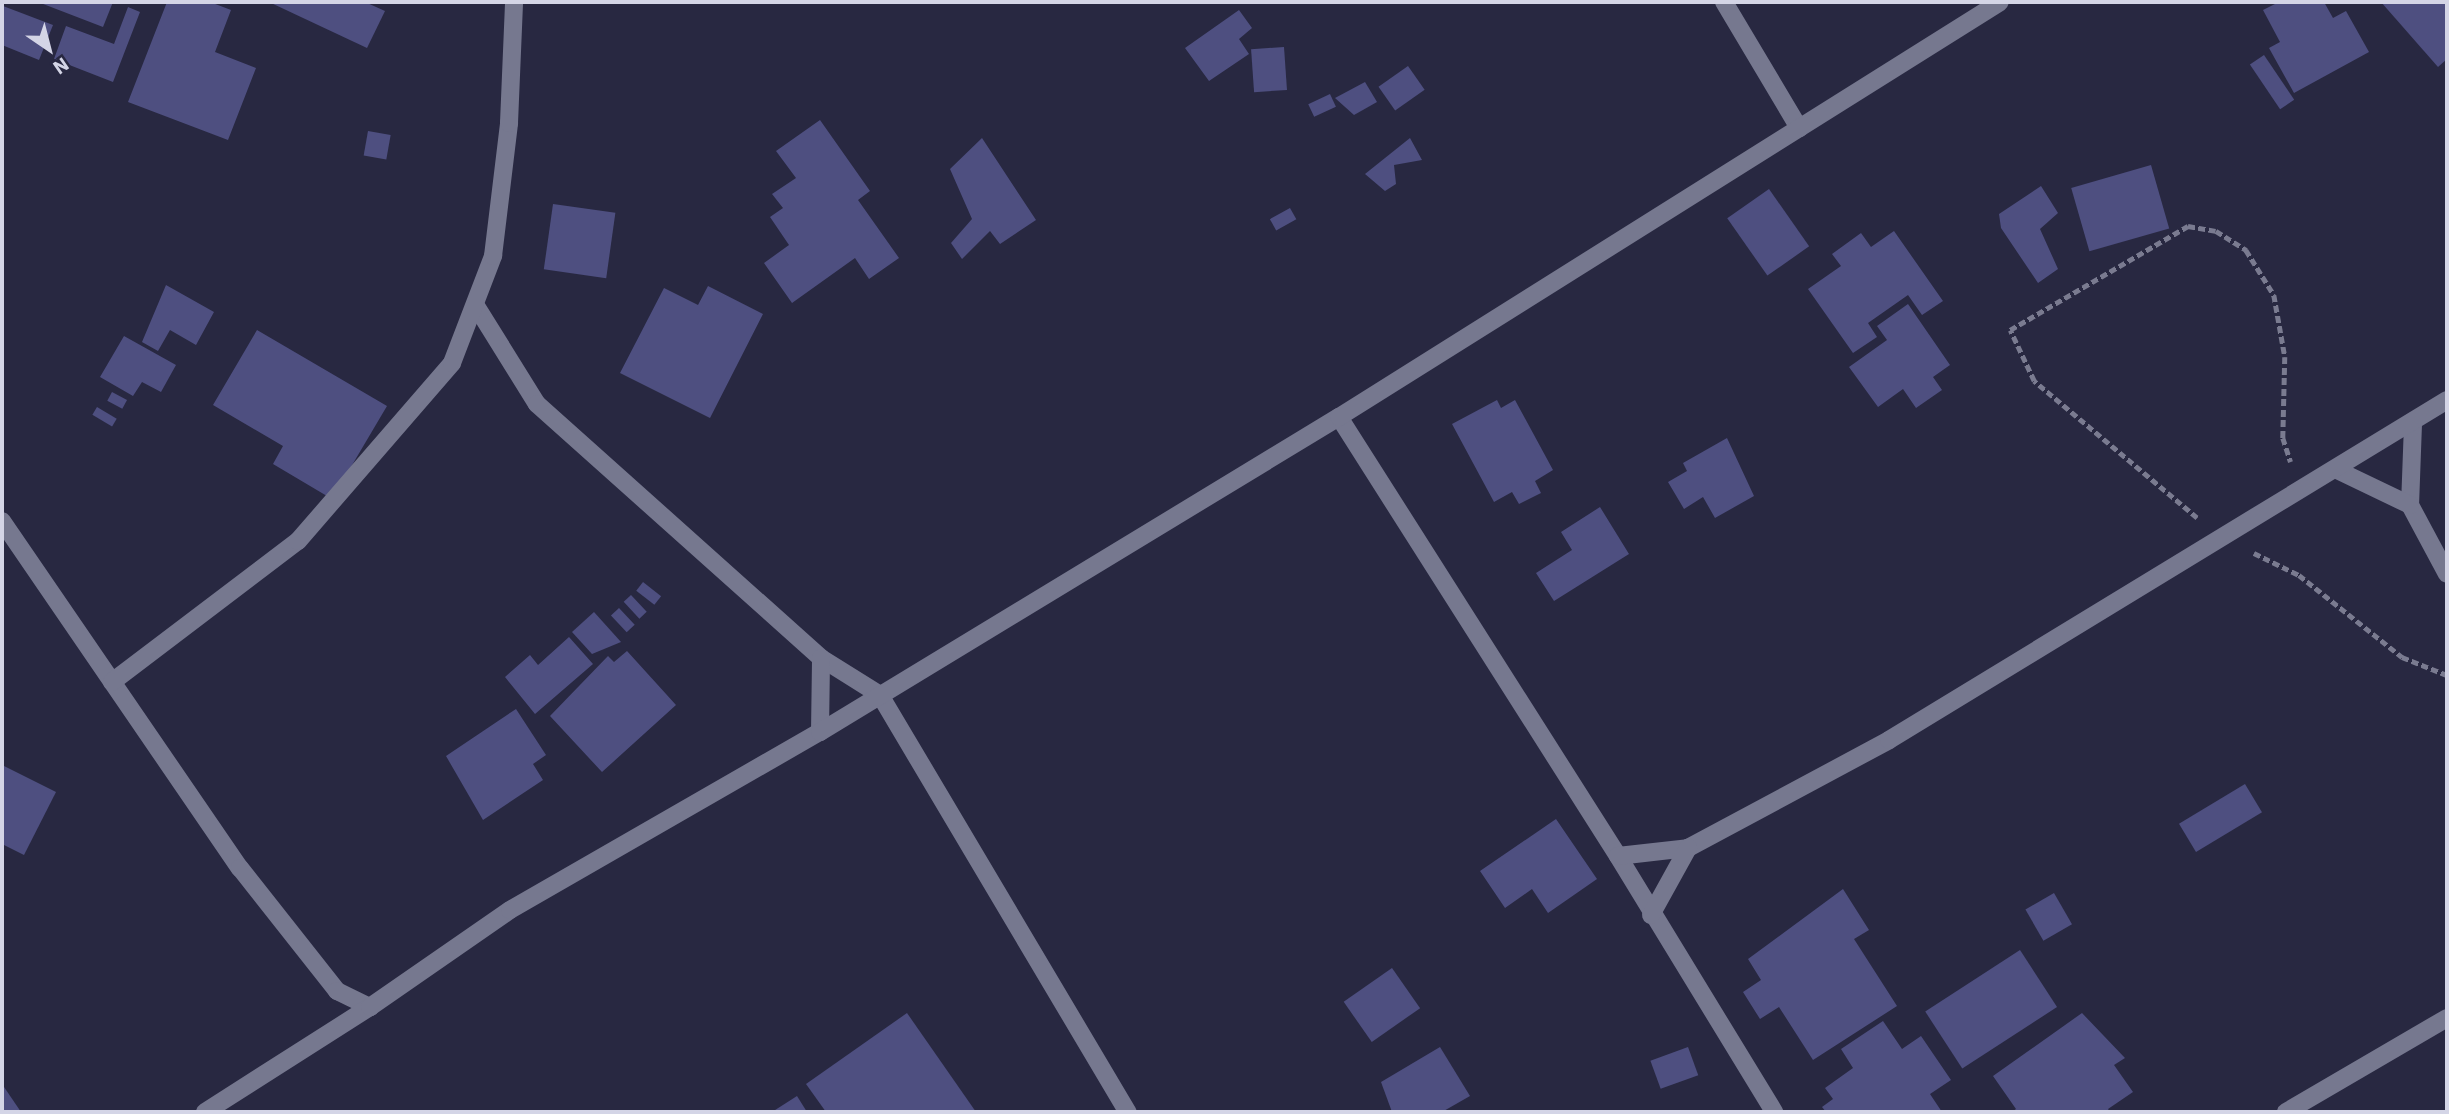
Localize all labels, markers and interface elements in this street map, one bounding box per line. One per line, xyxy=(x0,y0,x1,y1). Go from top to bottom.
north arrow xyxy=(14,14,84,84)
text: N xyxy=(49,52,74,80)

